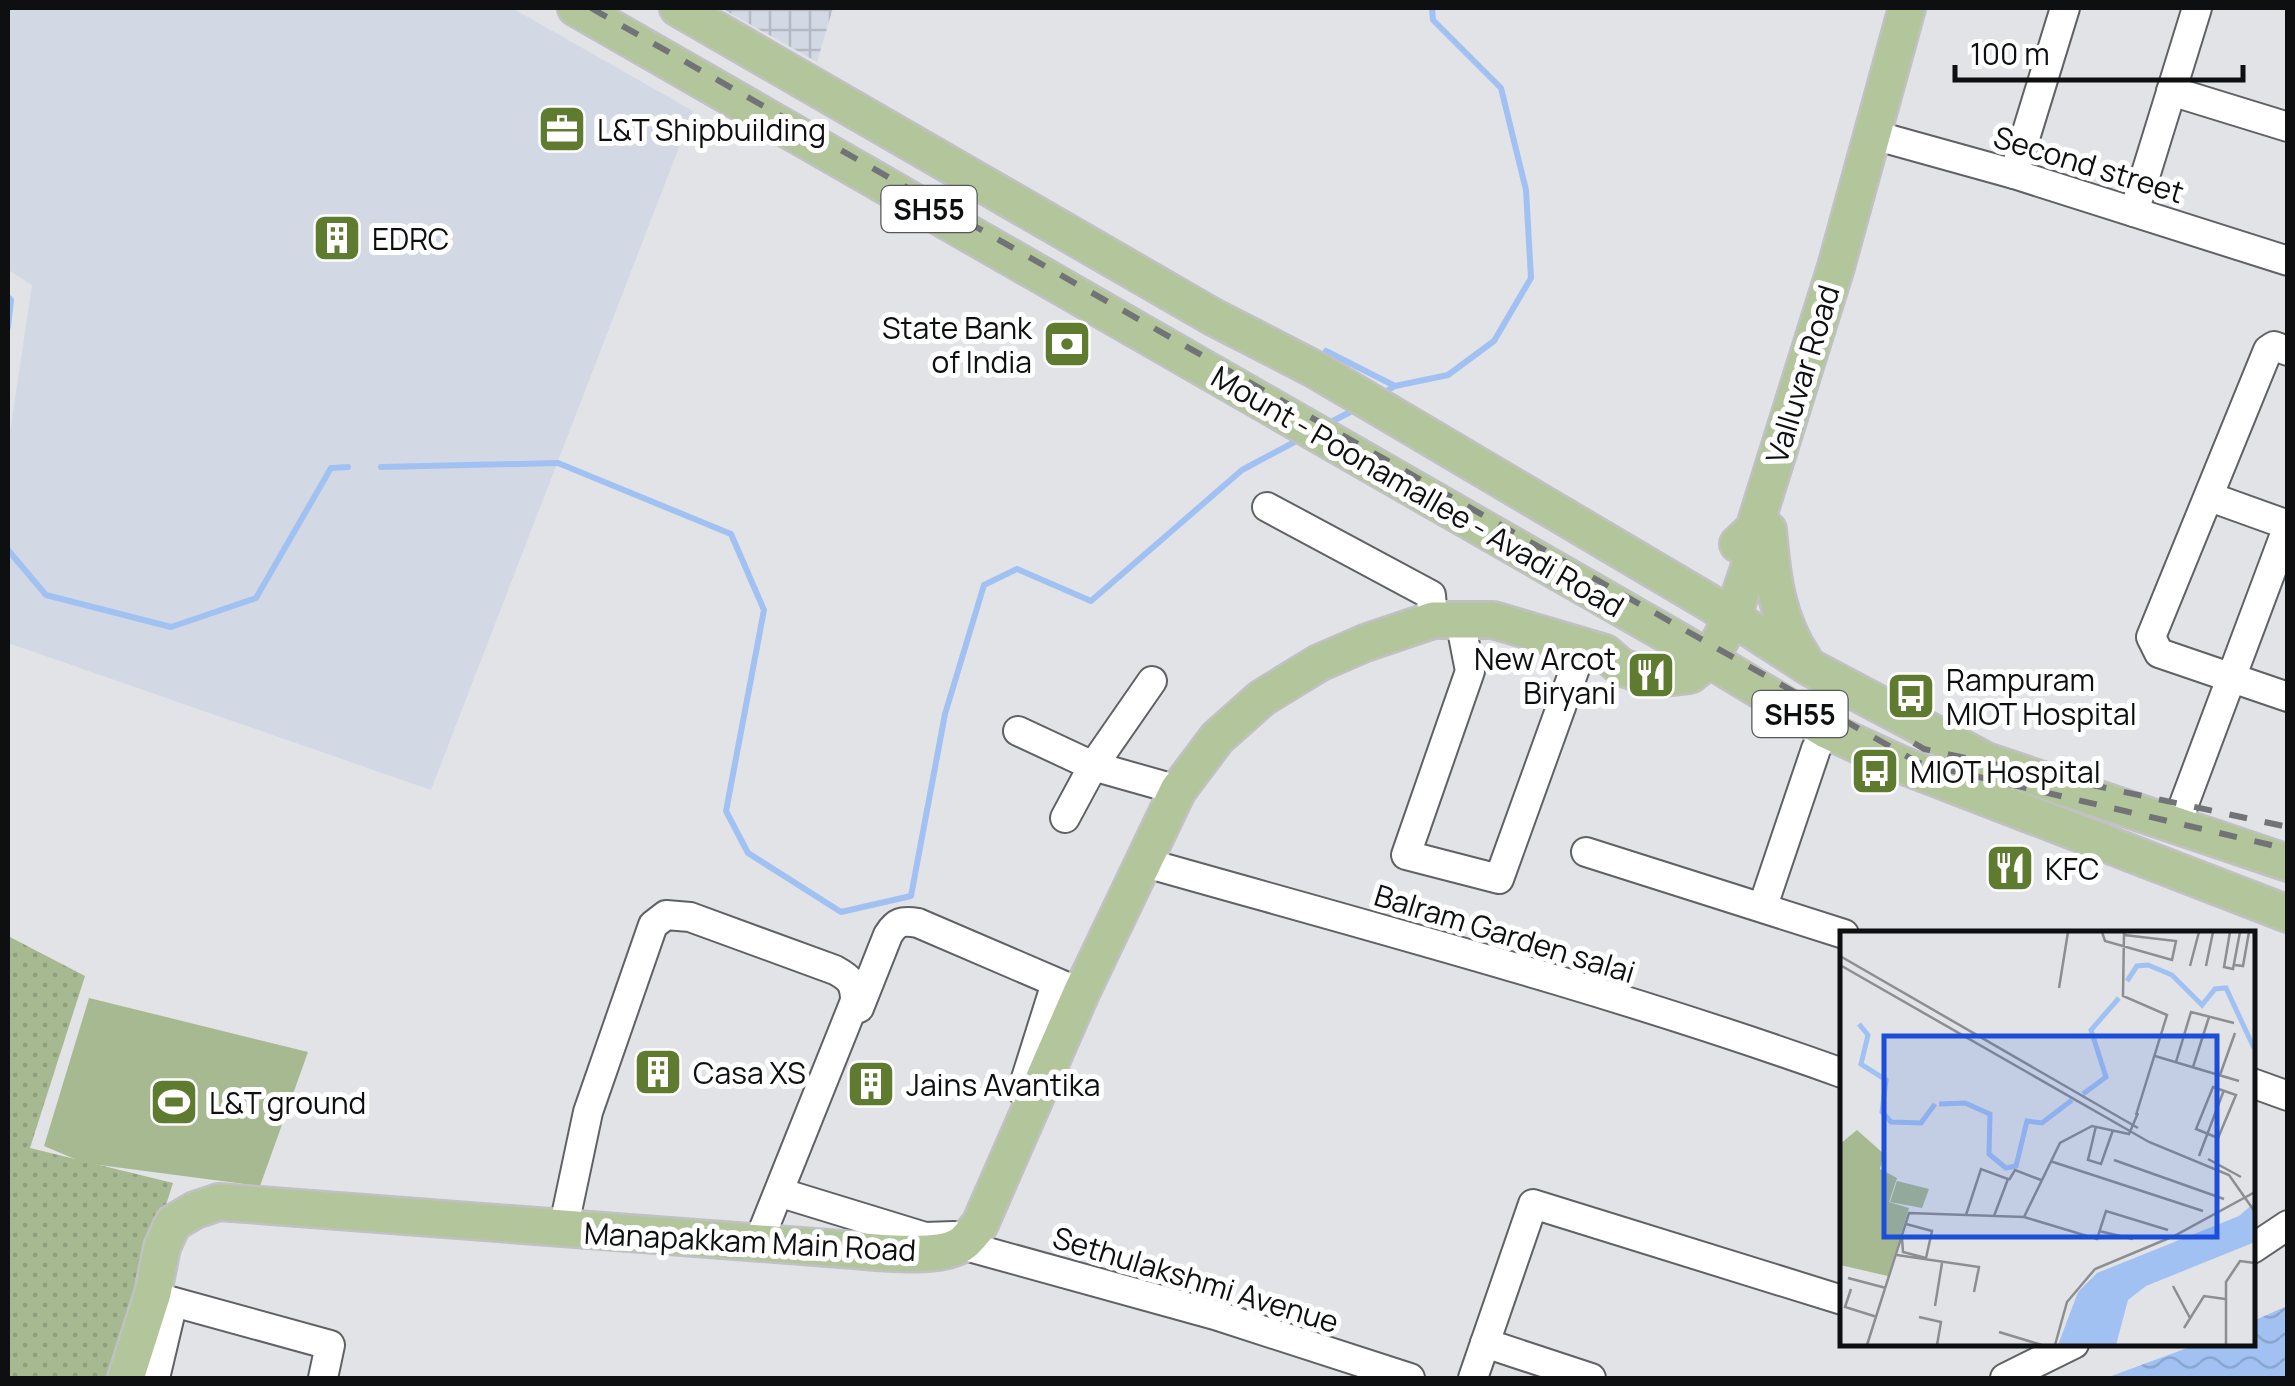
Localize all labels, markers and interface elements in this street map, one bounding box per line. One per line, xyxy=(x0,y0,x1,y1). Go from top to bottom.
scale bar xyxy=(1955,20,2242,82)
text: 100 m xyxy=(1970,33,2050,74)
office icon: L&T Shipbuilding xyxy=(536,103,588,155)
place label: L&T Shipbuilding xyxy=(597,109,826,150)
street label: Second street xyxy=(1989,116,2189,212)
road number: SH55 xyxy=(882,186,976,232)
building icon: EDRC xyxy=(311,212,363,264)
place label: EDRC xyxy=(372,218,449,259)
street label: Valluvar Road xyxy=(1755,280,1849,468)
place label: State Bank of India xyxy=(882,307,1033,382)
bank icon: State Bank of India xyxy=(1041,318,1093,370)
street label: Mount - Poonamallee - Avadi Road xyxy=(1204,356,1632,626)
place label: New Arcot Biryani xyxy=(1474,638,1616,713)
restaurant icon: New Arcot Biryani xyxy=(1625,649,1677,701)
place label: Rampuram MIOT Hospital xyxy=(1946,659,2137,734)
bus stop icon: Rampuram MIOT Hospital xyxy=(1885,670,1937,722)
road number: SH55 xyxy=(1752,691,1848,737)
bus stop icon: MIOT Hospital xyxy=(1849,745,1901,797)
place label: MIOT Hospital xyxy=(1910,751,2101,792)
restaurant icon: KFC xyxy=(1984,842,2036,894)
place label: KFC xyxy=(2045,848,2099,889)
street label: Balram Garden salai xyxy=(1370,874,1640,992)
inset map xyxy=(1840,931,2255,1346)
building icon: Casa XS xyxy=(632,1046,684,1098)
place label: Casa XS xyxy=(693,1052,806,1093)
building icon: Jains Avantika xyxy=(845,1058,897,1110)
place label: Jains Avantika xyxy=(906,1064,1100,1105)
sports icon: L&T ground xyxy=(148,1076,200,1128)
place label: L&T ground xyxy=(209,1082,366,1123)
street label: Manapakkam Main Road xyxy=(583,1212,917,1270)
street label: Sethulakshmi Avenue xyxy=(1048,1216,1344,1342)

